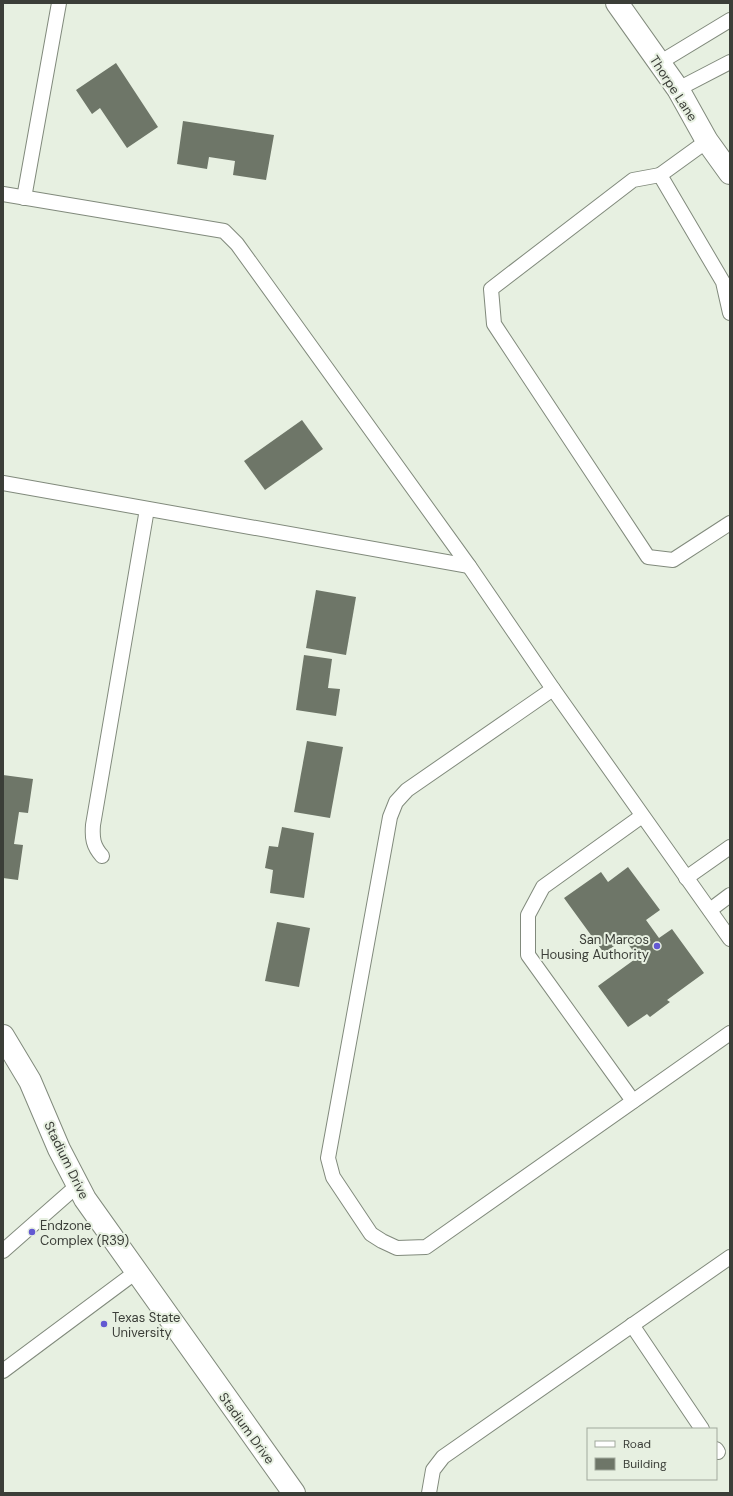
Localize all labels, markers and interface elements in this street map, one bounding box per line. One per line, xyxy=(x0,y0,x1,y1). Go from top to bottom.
street label: Thorpe Lane xyxy=(646,52,701,124)
place label: San Marcos Housing Authority xyxy=(541,931,649,963)
marker: San Marcos Housing Authority xyxy=(652,941,662,951)
street label: Stadium Drive xyxy=(40,1119,93,1202)
place label: Endzone Complex (R39) xyxy=(40,1217,129,1249)
marker: Endzone Complex (R39) xyxy=(27,1227,37,1237)
place label: Texas State University xyxy=(112,1309,181,1341)
marker: Texas State University xyxy=(99,1319,109,1329)
street label: Stadium Drive xyxy=(215,1389,278,1467)
legend xyxy=(587,1428,717,1480)
text: Road xyxy=(623,1436,651,1452)
text: Building xyxy=(623,1456,667,1472)

